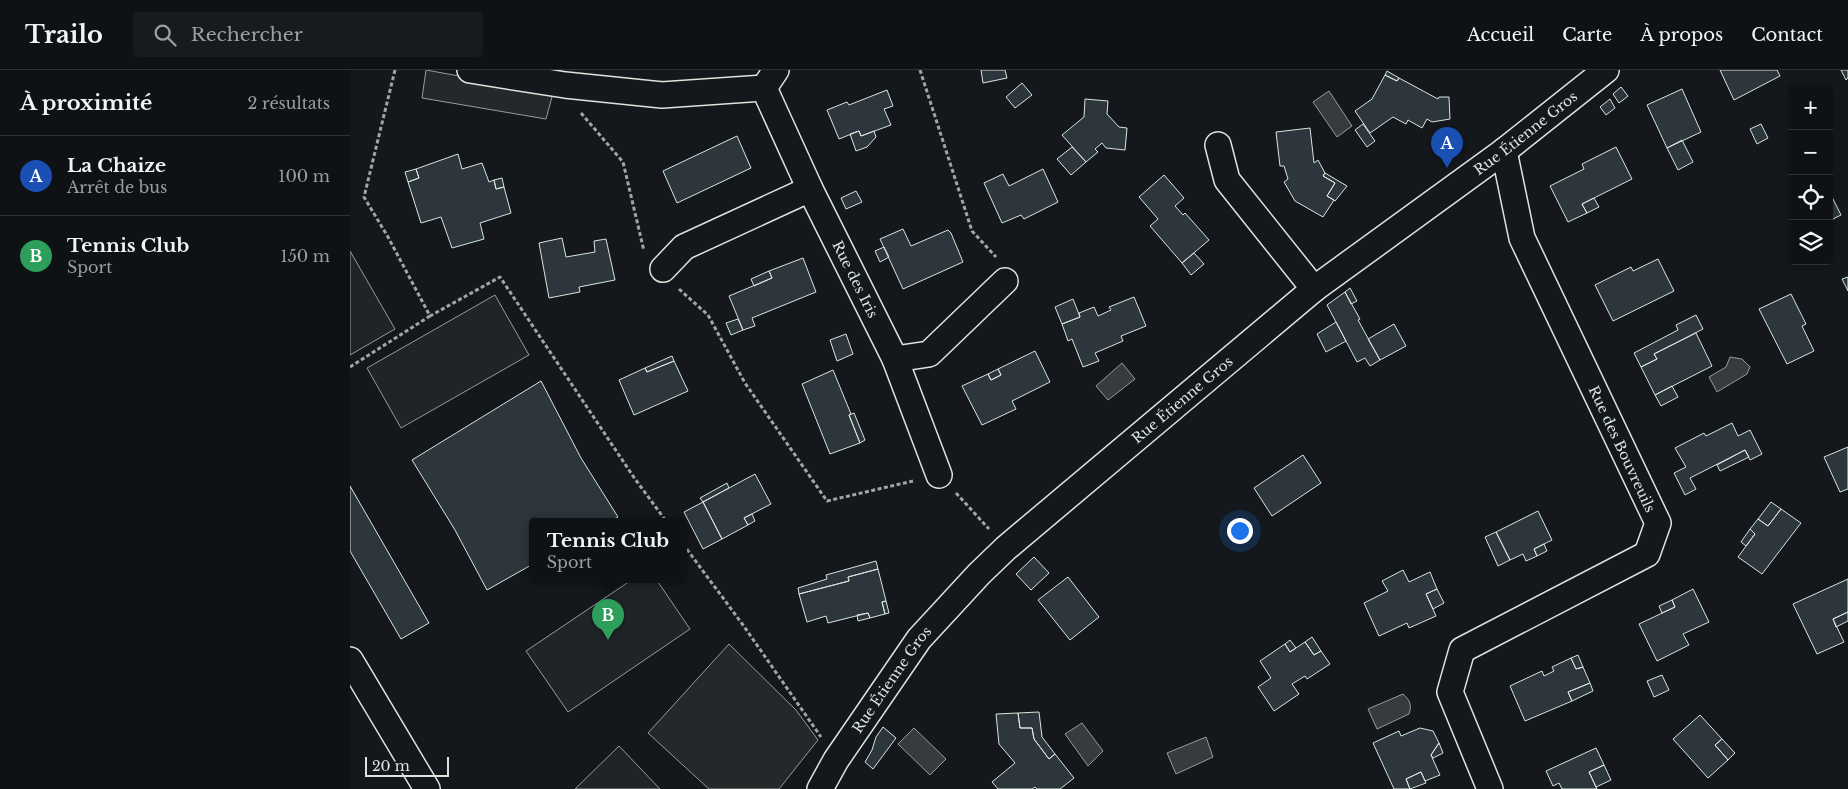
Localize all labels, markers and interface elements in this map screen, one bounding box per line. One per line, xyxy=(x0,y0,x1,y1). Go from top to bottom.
search box xyxy=(133,12,483,57)
text: Trailo xyxy=(25,20,103,49)
icon: search xyxy=(151,21,179,49)
text: Rechercher xyxy=(191,23,303,46)
text: Accueil xyxy=(1467,24,1534,46)
text: Carte xyxy=(1562,24,1612,46)
text: À propos xyxy=(1640,24,1723,46)
text: Contact xyxy=(1751,24,1823,46)
map controls xyxy=(1788,85,1833,265)
button: + xyxy=(1788,85,1833,130)
street label: Rue Étienne Gros xyxy=(1470,87,1581,179)
text: À proximité xyxy=(20,90,152,116)
text: 2 résultats xyxy=(248,93,330,113)
pin: A xyxy=(1431,127,1463,168)
button: − xyxy=(1788,130,1833,175)
text: La Chaize xyxy=(67,154,166,177)
text: A xyxy=(30,166,42,186)
text: 100 m xyxy=(278,166,330,186)
button: locate xyxy=(1788,175,1833,220)
text: Arrêt de bus xyxy=(67,177,167,197)
button: layers xyxy=(1788,220,1833,265)
text: Tennis Club xyxy=(67,234,189,257)
street label: Rue des Iris xyxy=(828,238,882,321)
text: B xyxy=(30,246,42,266)
text: 150 m xyxy=(281,246,330,266)
text: Sport xyxy=(67,257,112,277)
street label: Rue Étienne Gros xyxy=(1128,352,1236,447)
street label: Rue des Bouvreuils xyxy=(1585,383,1659,515)
popup xyxy=(529,518,687,583)
your location xyxy=(1227,518,1253,544)
text: Tennis Club xyxy=(547,529,669,552)
text: Sport xyxy=(547,552,592,572)
pin: B xyxy=(592,599,624,640)
street label: Rue Étienne Gros xyxy=(848,622,935,736)
scale bar xyxy=(365,754,449,777)
text: 20 m xyxy=(372,757,410,775)

